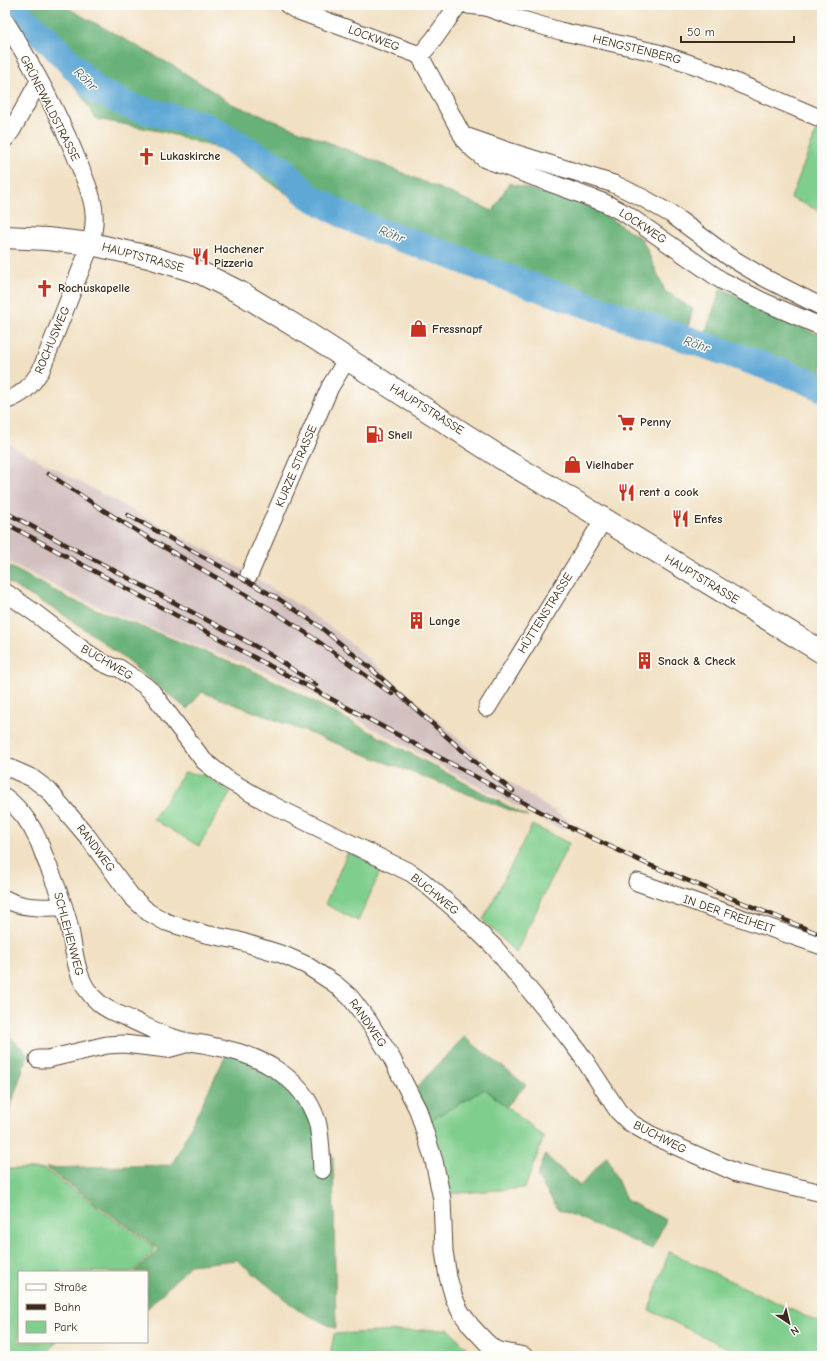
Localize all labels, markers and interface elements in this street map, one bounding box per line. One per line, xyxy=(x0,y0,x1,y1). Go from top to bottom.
scale bar xyxy=(681,18,794,44)
street label: LOCKWEG xyxy=(346,22,402,54)
text: 50 m xyxy=(687,25,715,39)
street label: HENGSTENBERG xyxy=(591,31,683,67)
street label: GRÜNEWALDSTRASSE xyxy=(17,53,83,163)
water label: Röhr xyxy=(71,64,101,94)
church icon: Lukaskirche xyxy=(137,146,157,166)
place label: Lukaskirche xyxy=(160,149,220,163)
street label: LOCKWEG xyxy=(617,206,670,247)
water label: Röhr xyxy=(377,222,408,246)
street label: HAUPTSTRASSE xyxy=(100,239,186,275)
place label: Hachener Pizzeria xyxy=(214,242,264,270)
restaurant icon: Hachener Pizzeria xyxy=(191,246,211,266)
church icon: Rochuskapelle xyxy=(35,278,55,298)
place label: Rochuskapelle xyxy=(58,281,130,295)
street label: ROCHUSWEG xyxy=(31,304,73,376)
shop icon: Fressnapf xyxy=(409,319,429,339)
place label: Fressnapf xyxy=(432,322,483,336)
water label: Röhr xyxy=(682,333,713,356)
street label: HAUPTSTRASSE xyxy=(387,381,467,437)
supermarket icon: Penny xyxy=(617,412,637,432)
place label: Penny xyxy=(640,415,672,429)
street label: KURZE STRASSE xyxy=(272,423,320,509)
fuel station icon: Shell xyxy=(365,425,385,445)
place label: Shell xyxy=(388,428,412,442)
shop icon: Vielhaber xyxy=(563,455,583,475)
place label: Vielhaber xyxy=(586,458,634,472)
restaurant icon: rent a cook xyxy=(616,482,636,502)
place label: rent a cook xyxy=(639,485,699,499)
restaurant icon: Enfes xyxy=(671,509,691,529)
place label: Enfes xyxy=(694,512,722,526)
street label: HAUPTSTRASSE xyxy=(662,551,742,607)
street label: HÜTTENSTRASSE xyxy=(515,570,575,656)
building icon: Lange xyxy=(406,611,426,631)
place label: Lange xyxy=(429,614,460,628)
street label: BUCHWEG xyxy=(78,641,136,683)
building icon: Snack & Check xyxy=(635,651,655,671)
place label: Snack & Check xyxy=(658,654,736,668)
street label: RANDWEG xyxy=(74,822,119,875)
street label: BUCHWEG xyxy=(408,870,462,918)
street label: SCHLEHENWEG xyxy=(51,891,87,978)
street label: IN DER FREIHEIT xyxy=(682,892,777,936)
street label: RANDWEG xyxy=(346,996,390,1050)
street label: BUCHWEG xyxy=(631,1118,689,1157)
legend xyxy=(18,1271,148,1343)
text: Straße xyxy=(54,1280,87,1294)
text: Bahn xyxy=(54,1300,81,1314)
north arrow xyxy=(769,1303,809,1343)
text: Park xyxy=(54,1320,77,1334)
text: N xyxy=(788,1323,801,1338)

